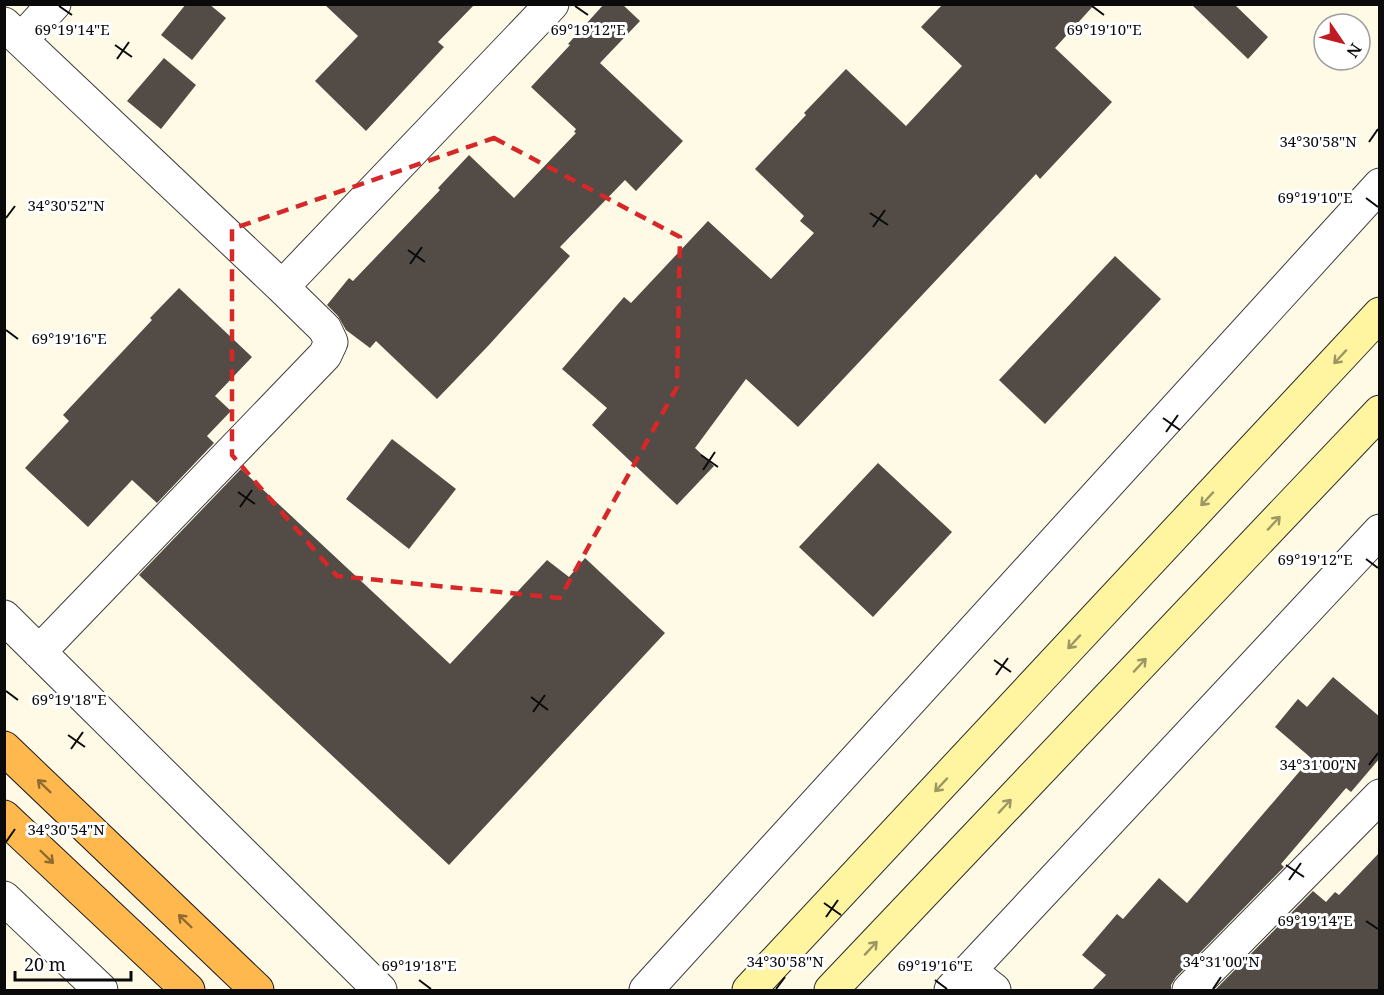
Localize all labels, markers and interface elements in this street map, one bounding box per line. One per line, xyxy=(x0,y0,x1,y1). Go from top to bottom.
north arrow xyxy=(1312,12,1372,72)
text: 69°19'14"E xyxy=(34,19,110,39)
text: 69°19'12"E xyxy=(550,19,626,39)
text: 69°19'10"E xyxy=(1066,19,1142,39)
text: N xyxy=(1341,39,1367,62)
text: 34°30'58"N xyxy=(1279,131,1357,151)
text: 69°19'10"E xyxy=(1277,187,1353,207)
text: 34°30'52"N xyxy=(27,195,105,215)
text: 69°19'16"E xyxy=(31,328,107,348)
one-way arrow xyxy=(1332,349,1347,364)
one-way arrow xyxy=(1199,492,1214,507)
one-way arrow xyxy=(1266,516,1281,531)
text: 69°19'12"E xyxy=(1277,549,1353,569)
one-way arrow xyxy=(1067,634,1081,649)
one-way arrow xyxy=(1132,658,1146,673)
text: 69°19'18"E xyxy=(31,689,107,709)
text: 34°31'00"N xyxy=(1279,754,1357,774)
one-way arrow xyxy=(934,777,948,792)
one-way arrow xyxy=(37,779,52,793)
one-way arrow xyxy=(998,799,1013,814)
text: 34°30'54"N xyxy=(27,819,105,839)
one-way arrow xyxy=(39,850,54,864)
text: 69°19'14"E xyxy=(1277,910,1353,930)
one-way arrow xyxy=(177,914,192,928)
one-way arrow xyxy=(864,941,878,956)
scale bar xyxy=(15,944,130,982)
text: 34°30'58"N xyxy=(746,951,824,971)
text: 34°31'00"N xyxy=(1182,951,1260,971)
text: 20 m xyxy=(24,952,66,976)
text: 69°19'18"E xyxy=(381,955,457,975)
text: 69°19'16"E xyxy=(897,955,973,975)

